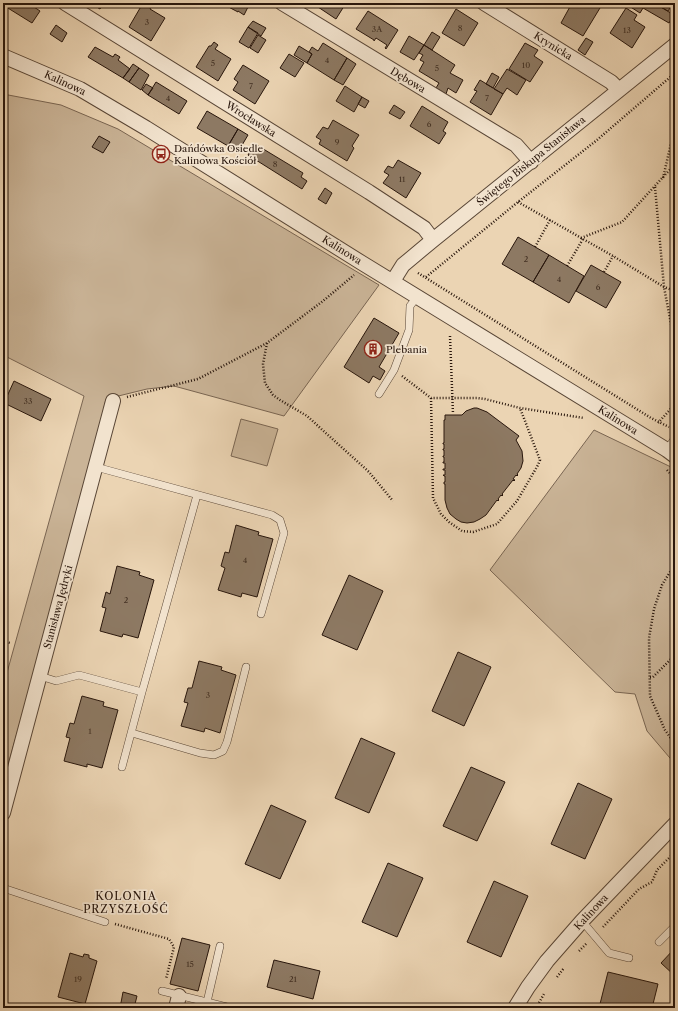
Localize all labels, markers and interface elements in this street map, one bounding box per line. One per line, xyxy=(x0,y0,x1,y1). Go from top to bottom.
house number: 3 xyxy=(145,17,149,27)
house number: 8 xyxy=(458,23,463,33)
house number: 3A xyxy=(372,24,383,34)
house number: 13 xyxy=(623,25,631,35)
street label: Krynicka xyxy=(531,29,575,63)
house number: 4 xyxy=(325,55,330,65)
house number: 5 xyxy=(211,58,215,68)
house number: 10 xyxy=(522,60,530,70)
house number: 5 xyxy=(435,63,439,73)
street label: Dębowa xyxy=(388,64,429,96)
street label: Kalinowa xyxy=(42,68,89,99)
house number: 7 xyxy=(249,81,253,91)
house number: 4 xyxy=(166,93,171,103)
house number: 7 xyxy=(485,93,489,103)
street label: Wrocławska xyxy=(223,98,279,140)
street label: Świętego Biskupa Stanisława xyxy=(474,113,589,209)
house number: 6 xyxy=(427,119,432,129)
house number: 9 xyxy=(335,137,340,147)
place label: Dańdówka Osiedle Kalinowa Kościół xyxy=(174,142,263,167)
bus stop icon: Dańdówka Osiedle Kalinowa Kościół xyxy=(151,144,171,164)
house number: 8 xyxy=(273,159,278,169)
house number: 11 xyxy=(399,174,406,184)
street label: Kalinowa xyxy=(320,233,365,268)
house number: 2 xyxy=(524,254,529,264)
house number: 4 xyxy=(557,274,562,284)
house number: 6 xyxy=(596,282,601,292)
building icon: Plebania xyxy=(363,339,383,359)
place label: Plebania xyxy=(386,343,428,356)
house number: 33 xyxy=(24,396,32,406)
street label: Kalinowa xyxy=(596,403,641,438)
house number: 4 xyxy=(243,555,248,565)
street label: Stanisława Jędryki xyxy=(41,564,75,650)
house number: 2 xyxy=(124,595,129,605)
house number: 3 xyxy=(206,690,210,700)
house number: 1 xyxy=(88,726,92,736)
district label: KOLONIA PRZYSZŁOŚĆ xyxy=(83,889,169,916)
street label: Kalinowa xyxy=(571,891,611,933)
house number: 15 xyxy=(186,959,194,969)
house number: 19 xyxy=(74,974,82,984)
house number: 21 xyxy=(289,974,298,984)

